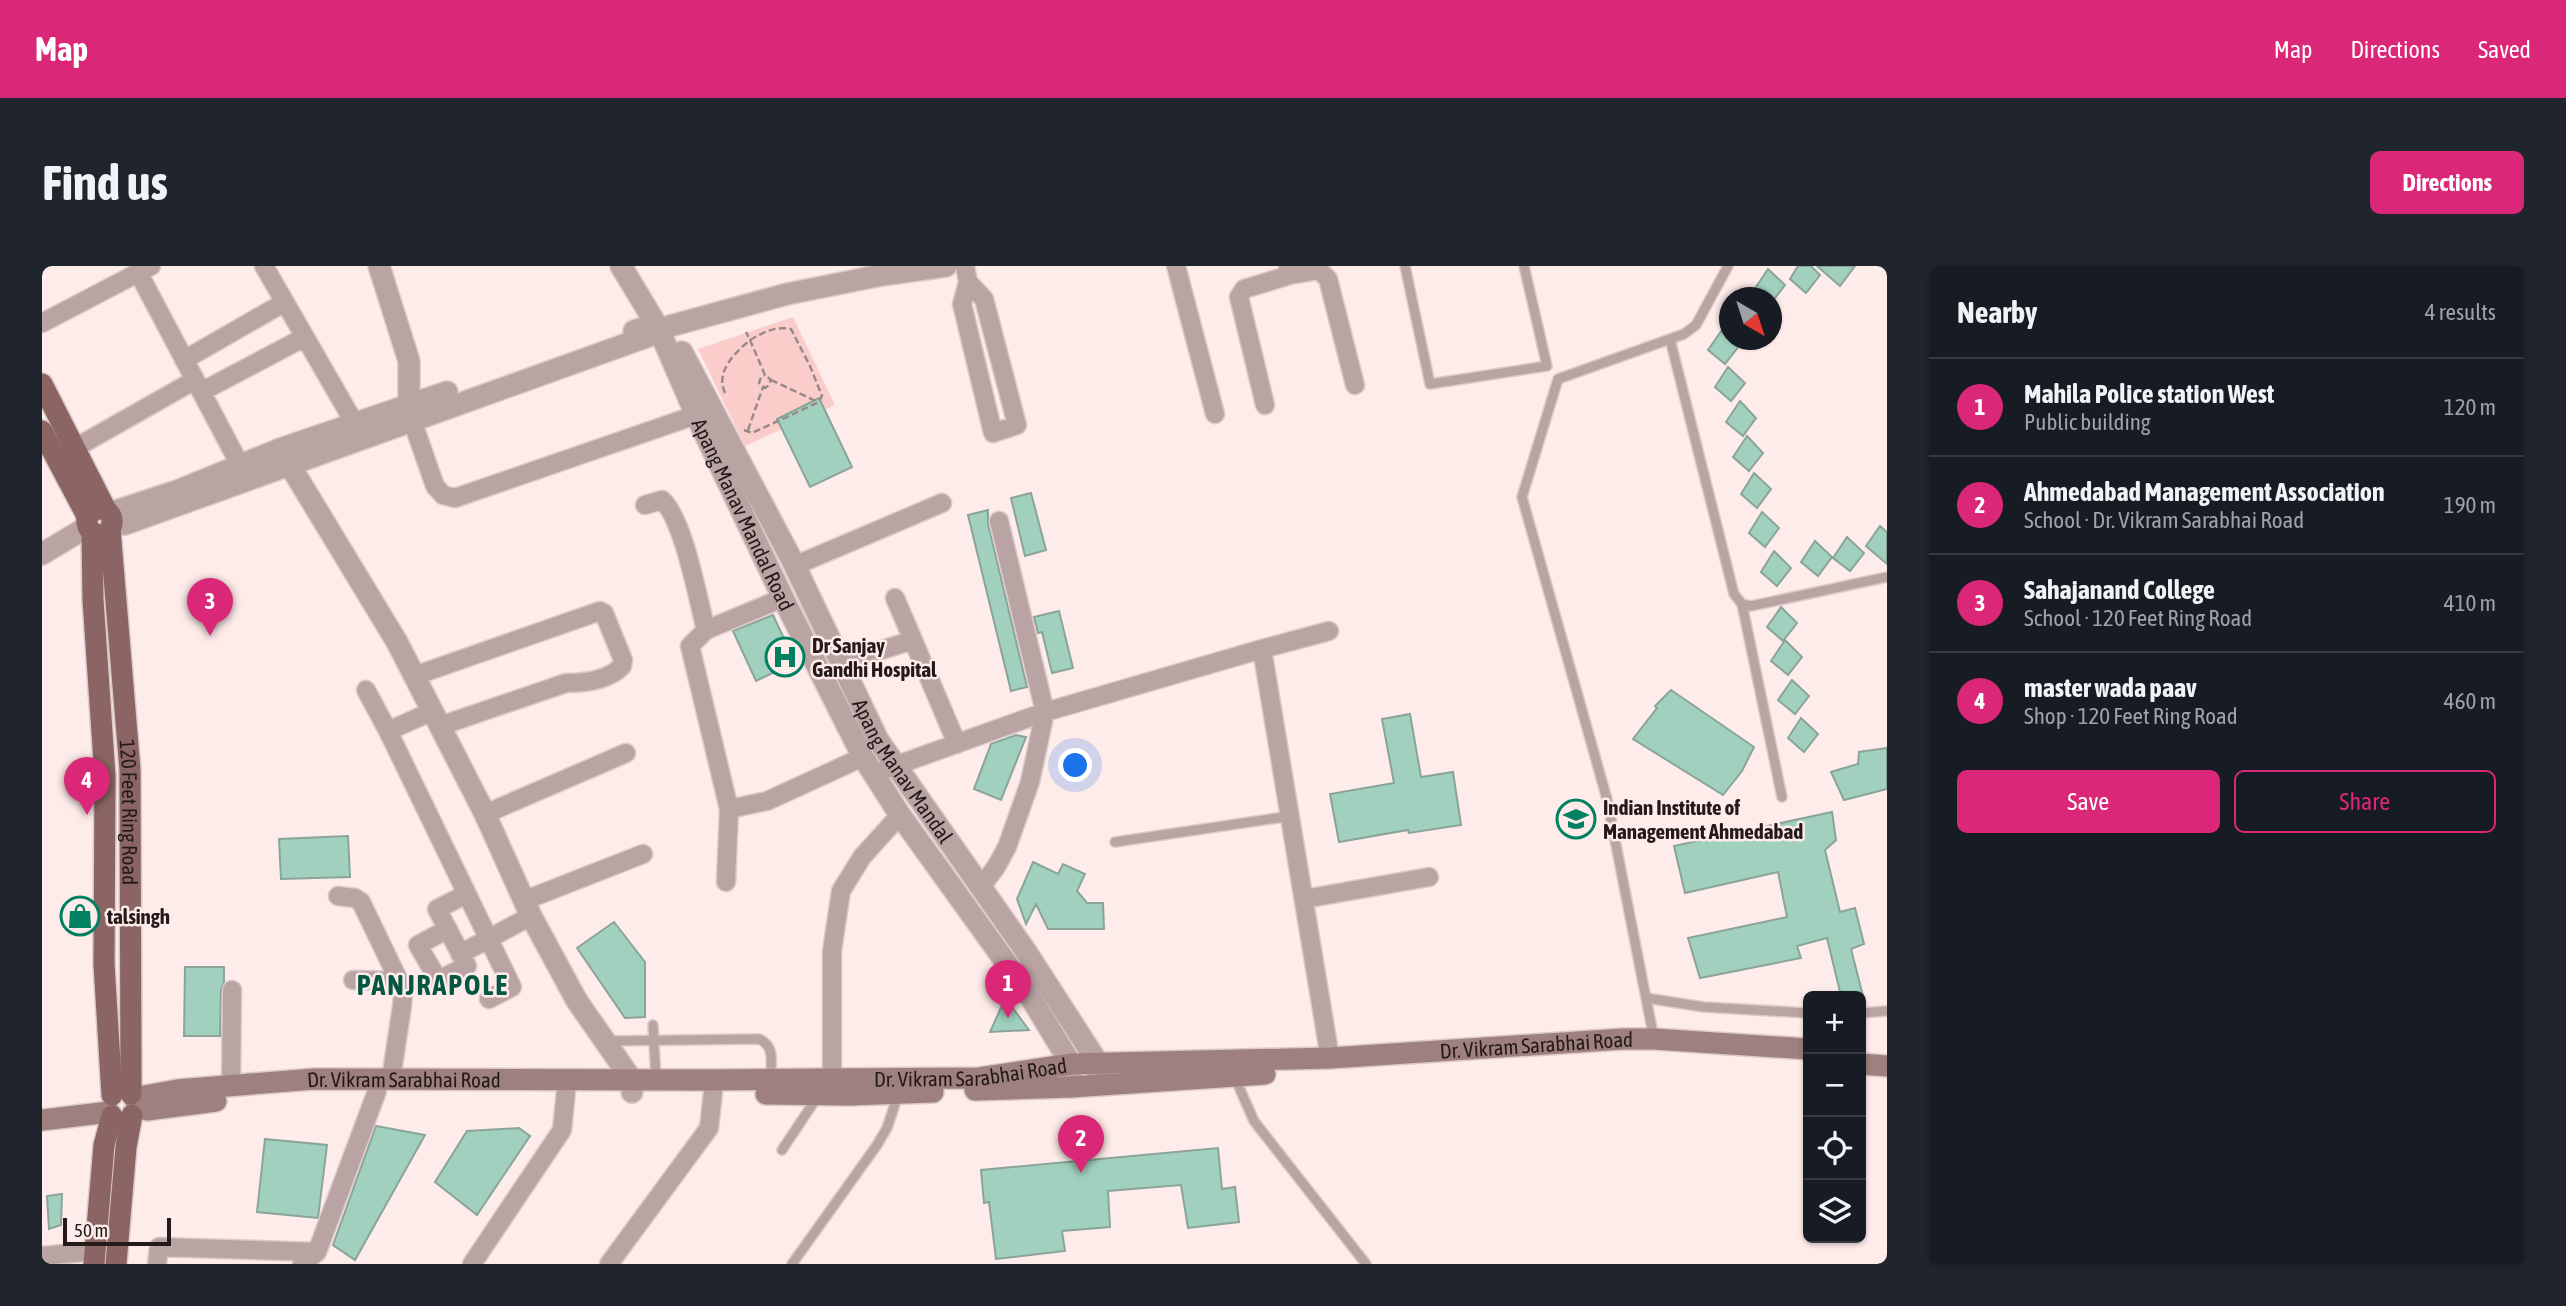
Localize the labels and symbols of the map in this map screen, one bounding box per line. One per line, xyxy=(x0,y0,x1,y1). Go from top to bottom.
north arrow xyxy=(1719,287,1782,350)
street label: Apang Manav Mandal Road xyxy=(687,415,799,614)
pin: 3 xyxy=(187,578,233,636)
place label: Dr Sanjay Gandhi Hospital xyxy=(812,633,937,681)
hospital icon: Dr Sanjay Gandhi Hospital xyxy=(764,636,806,678)
street label: Apang Manav Mandal xyxy=(848,695,958,848)
street label: 120 Feet Ring Road xyxy=(115,738,142,885)
your location xyxy=(1058,748,1092,782)
pin: 4 xyxy=(64,757,110,815)
place label: Indian Institute of Management Ahmedabad xyxy=(1603,795,1803,843)
school or university icon: Indian Institute of Management Ahmedabad xyxy=(1555,798,1597,840)
shop icon: talsingh xyxy=(59,895,101,937)
place label: talsingh xyxy=(106,904,170,928)
pin: 1 xyxy=(985,960,1031,1018)
district label: PANJRAPOLE xyxy=(357,969,509,1001)
street label: Dr. Vikram Sarabhai Road xyxy=(1439,1027,1633,1063)
street label: Dr. Vikram Sarabhai Road xyxy=(874,1053,1068,1091)
street label: Dr. Vikram Sarabhai Road xyxy=(306,1067,501,1092)
pin: 2 xyxy=(1058,1115,1104,1173)
scale bar xyxy=(63,1215,172,1247)

